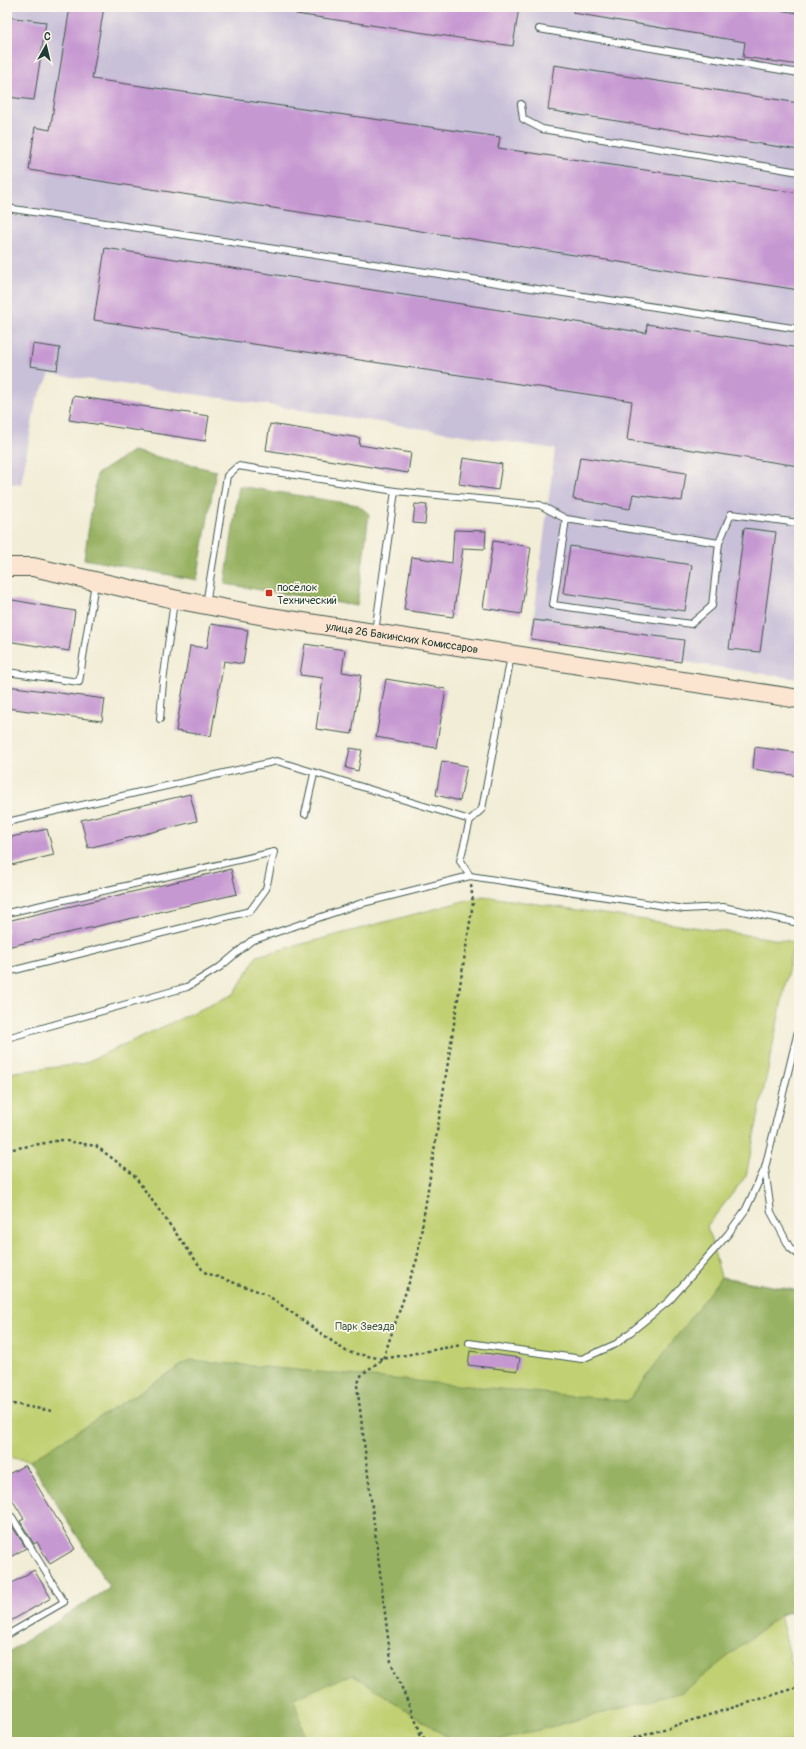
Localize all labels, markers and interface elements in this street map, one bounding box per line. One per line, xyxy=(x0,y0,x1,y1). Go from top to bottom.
north arrow xyxy=(26,26,66,66)
text: С xyxy=(43,30,52,44)
place label: посёлок Технический xyxy=(277,581,337,607)
marker: посёлок Технический xyxy=(264,588,274,598)
street label: улица 26 Бакинских Комиссаров xyxy=(324,620,479,656)
park label: Парк Звезда xyxy=(335,1320,395,1333)

